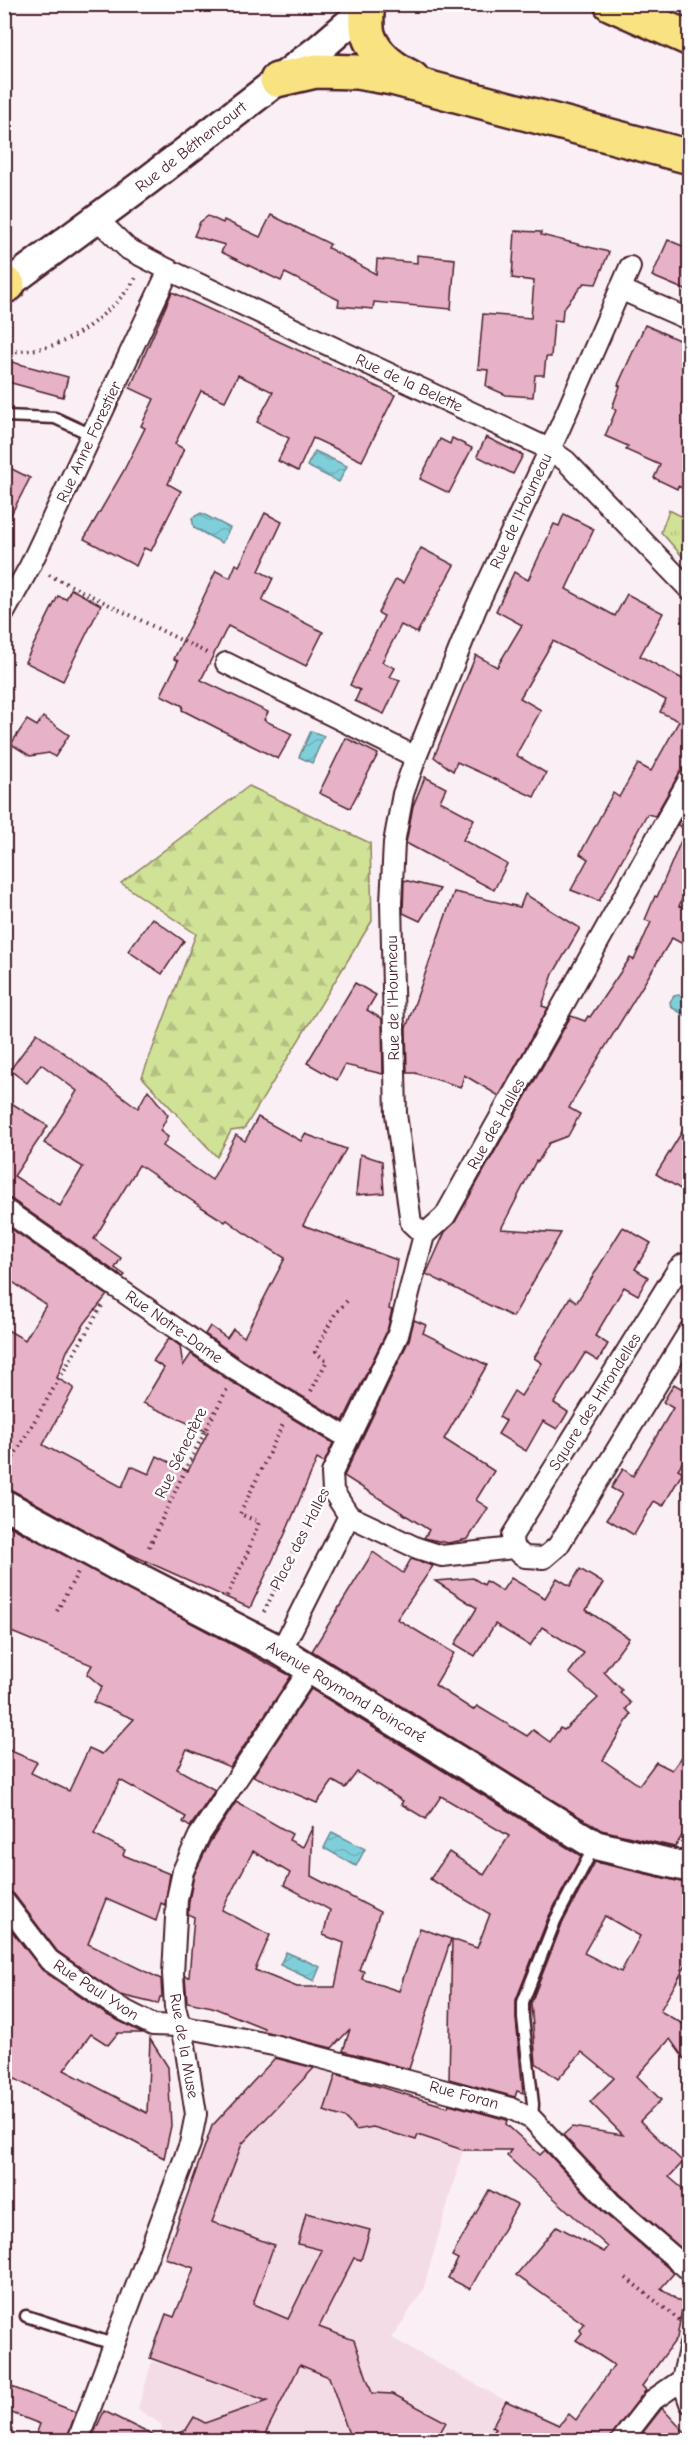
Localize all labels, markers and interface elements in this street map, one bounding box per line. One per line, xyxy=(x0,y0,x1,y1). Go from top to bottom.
street label: Rue de Béthencourt xyxy=(132,98,251,196)
street label: Rue de la Belette xyxy=(353,350,465,416)
street label: Rue Anne Forestier xyxy=(53,378,125,505)
street label: Rue de l'Houmeau xyxy=(486,450,556,572)
street label: Rue de l'Houmeau xyxy=(383,935,403,1061)
street label: Rue des Halles xyxy=(464,1075,529,1173)
street label: Rue Notre-Dame xyxy=(122,1287,226,1367)
street label: Square des Hirondelles xyxy=(545,1330,645,1474)
street label: Rue Sénectère xyxy=(151,1405,211,1501)
street label: Place des Halles xyxy=(267,1485,334,1593)
street label: Avenue Raymond Poincaré xyxy=(263,1637,429,1747)
street label: Rue Paul Yvon xyxy=(50,1956,142,2024)
street label: Rue de la Muse xyxy=(166,1992,202,2100)
street label: Rue Foran xyxy=(427,2077,501,2113)

